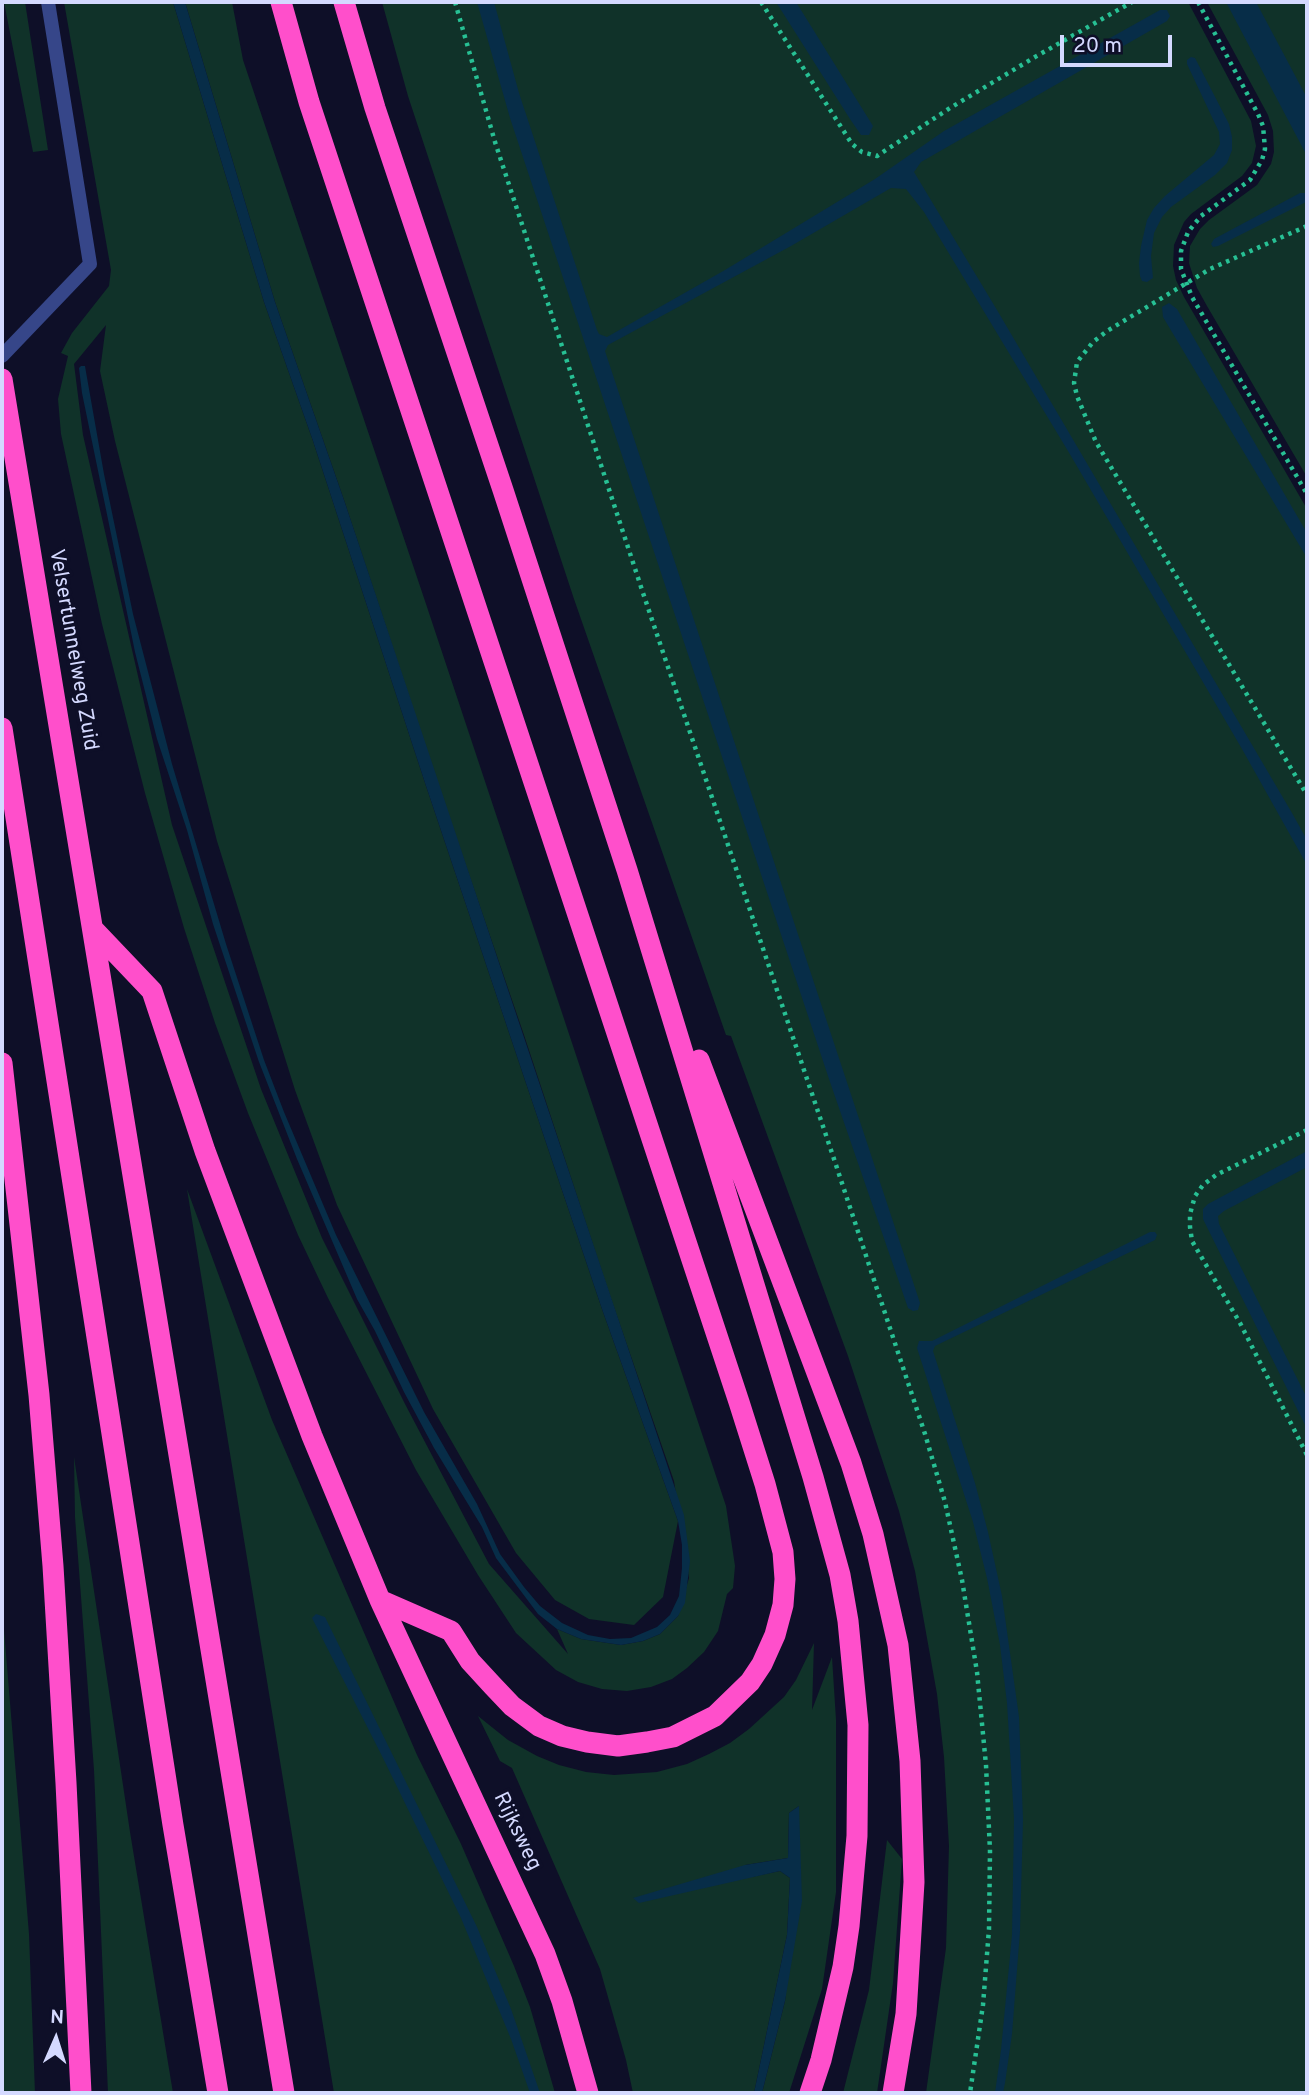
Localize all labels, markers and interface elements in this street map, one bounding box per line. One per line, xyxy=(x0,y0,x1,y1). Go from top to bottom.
scale bar xyxy=(1064,21,1176,65)
text: 20 m xyxy=(1073,33,1122,60)
street label: Velsertunnelweg Zuid xyxy=(42,547,102,753)
street label: Rijksweg xyxy=(486,1789,546,1875)
north arrow xyxy=(21,2004,91,2074)
text: N xyxy=(50,2006,65,2030)

